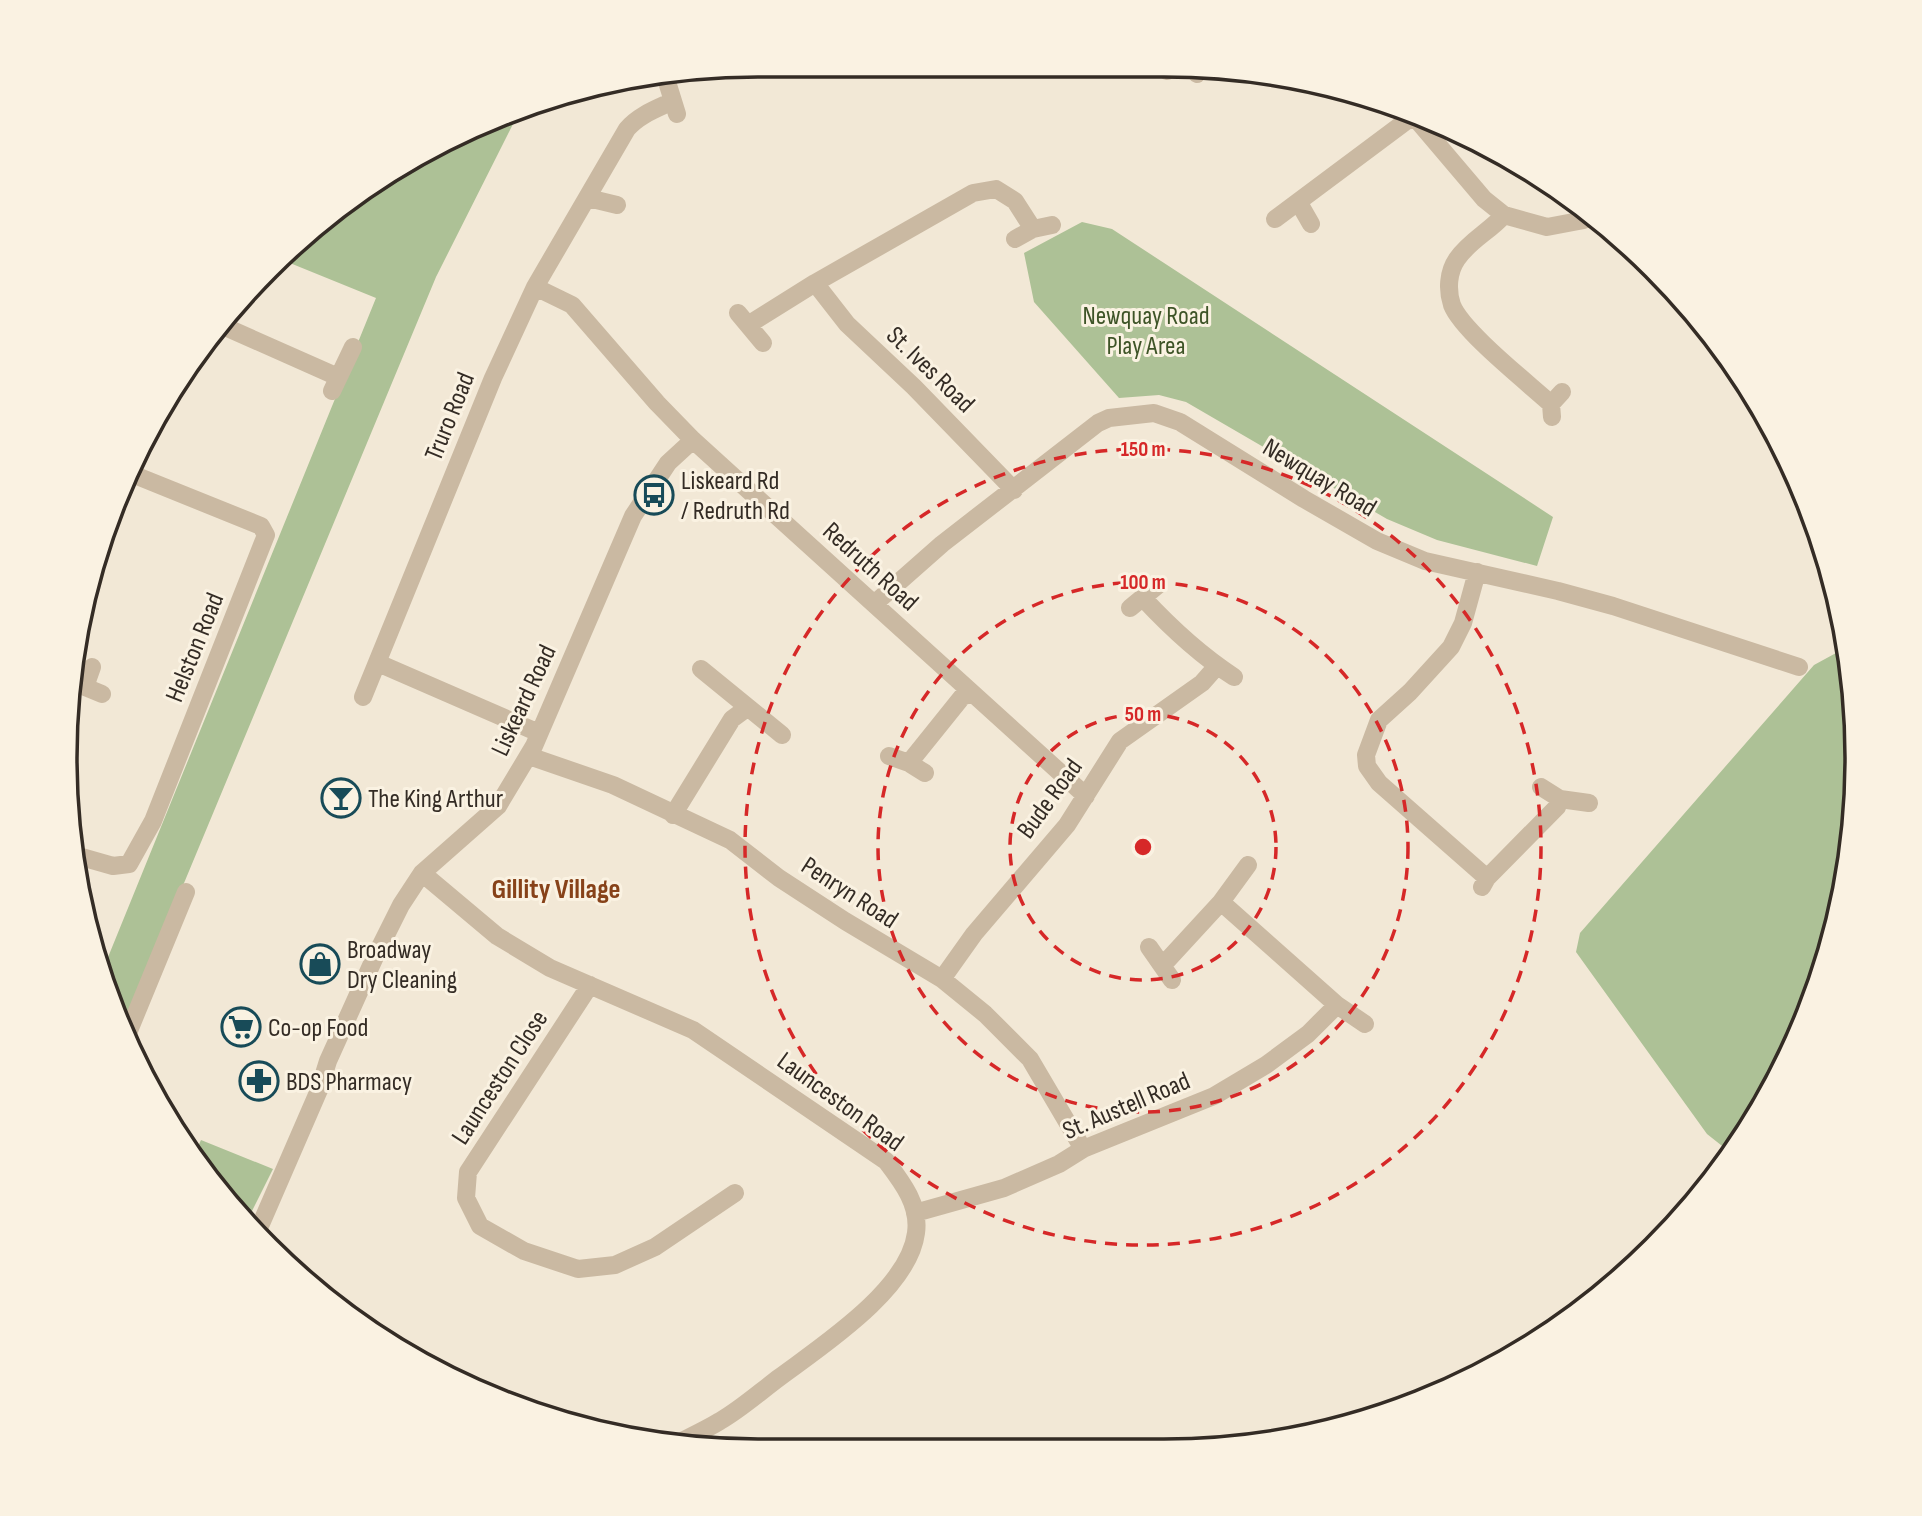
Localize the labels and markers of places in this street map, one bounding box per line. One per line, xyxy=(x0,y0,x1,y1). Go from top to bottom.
place label: Liskeard Rd / Redruth Rd xyxy=(681,466,790,527)
bus stop icon: Liskeard Rd / Redruth Rd xyxy=(633,474,675,516)
bar icon: The King Arthur xyxy=(320,777,362,819)
place label: The King Arthur xyxy=(368,784,504,815)
centre of rings xyxy=(1131,835,1155,859)
place label: Broadway Dry Cleaning xyxy=(347,935,457,996)
shop icon: Broadway Dry Cleaning xyxy=(299,943,341,985)
supermarket icon: Co-op Food xyxy=(220,1006,262,1048)
place label: Co-op Food xyxy=(268,1013,368,1044)
pharmacy icon: BDS Pharmacy xyxy=(238,1060,280,1102)
place label: BDS Pharmacy xyxy=(286,1067,412,1098)

